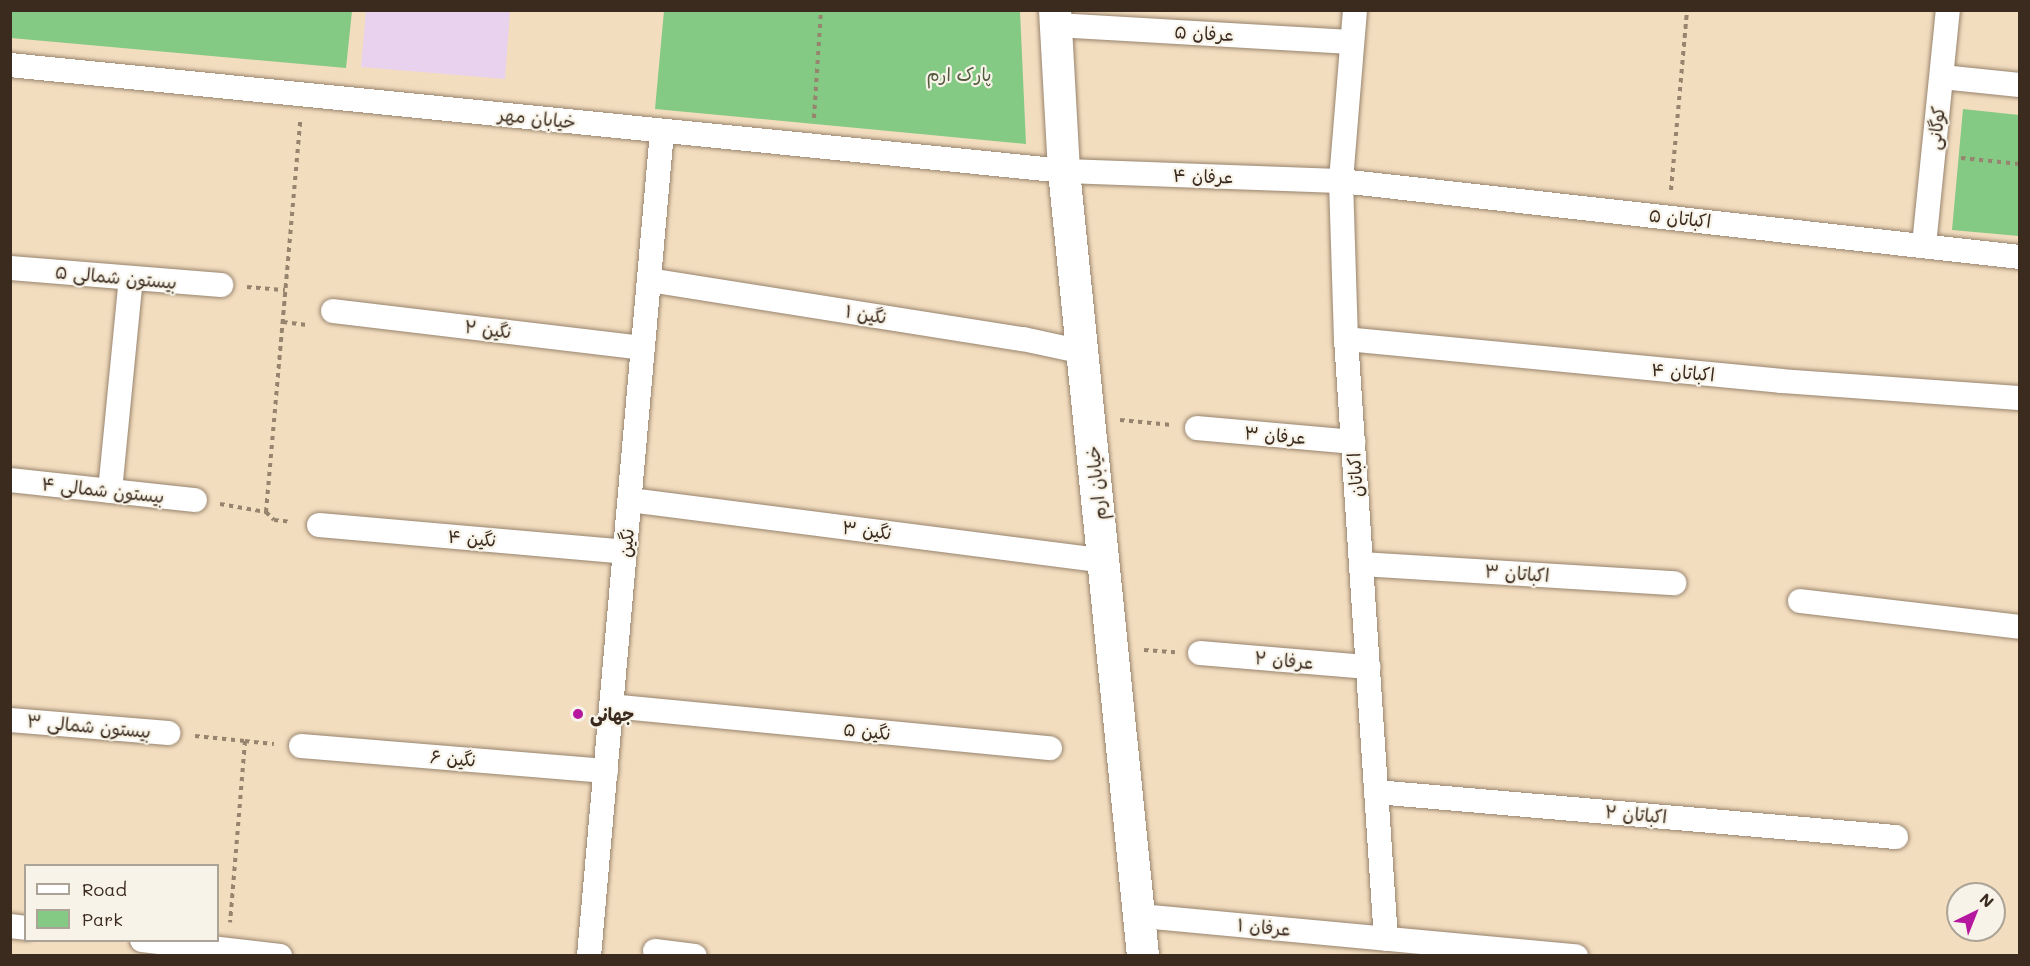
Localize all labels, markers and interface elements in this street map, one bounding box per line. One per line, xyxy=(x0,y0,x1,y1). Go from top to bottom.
street label: عرفان ۵ xyxy=(1174,21,1234,45)
park label: پارک ارم xyxy=(926,63,992,85)
street label: خیابان مهر xyxy=(497,103,577,133)
street label: کوگانی xyxy=(1923,105,1949,151)
street label: عرفان ۴ xyxy=(1172,164,1234,188)
street label: اکباتان ۵ xyxy=(1648,204,1712,232)
street label: بیستون شمالی ۵ xyxy=(54,261,178,293)
street label: نگین ۱ xyxy=(844,300,888,328)
street label: نگین ۲ xyxy=(463,315,513,343)
street label: اکباتان ۴ xyxy=(1650,358,1716,386)
street label: عرفان ۳ xyxy=(1243,422,1307,448)
street label: خیابان ارم xyxy=(1081,445,1111,521)
street label: اکباتان xyxy=(1343,452,1367,498)
street label: بیستون شمالی ۴ xyxy=(41,473,165,507)
street label: نگین ۳ xyxy=(841,516,893,544)
street label: نگین ۴ xyxy=(447,525,497,551)
street label: نگین xyxy=(614,528,638,558)
street label: اکباتان ۳ xyxy=(1484,560,1550,586)
street label: عرفان ۲ xyxy=(1254,647,1314,673)
place label: جهانی xyxy=(590,703,634,725)
marker: جهانی xyxy=(571,707,585,721)
street label: بیستون شمالی ۳ xyxy=(26,710,152,742)
street label: نگین ۵ xyxy=(842,718,892,744)
street label: نگین ۶ xyxy=(429,745,477,771)
street label: اکباتان ۲ xyxy=(1604,801,1668,827)
legend xyxy=(24,864,219,942)
text: Road xyxy=(82,877,127,901)
north arrow xyxy=(1946,882,2006,942)
text: N xyxy=(1976,888,1999,912)
text: Park xyxy=(82,907,123,931)
street label: عرفان ۱ xyxy=(1236,914,1292,940)

